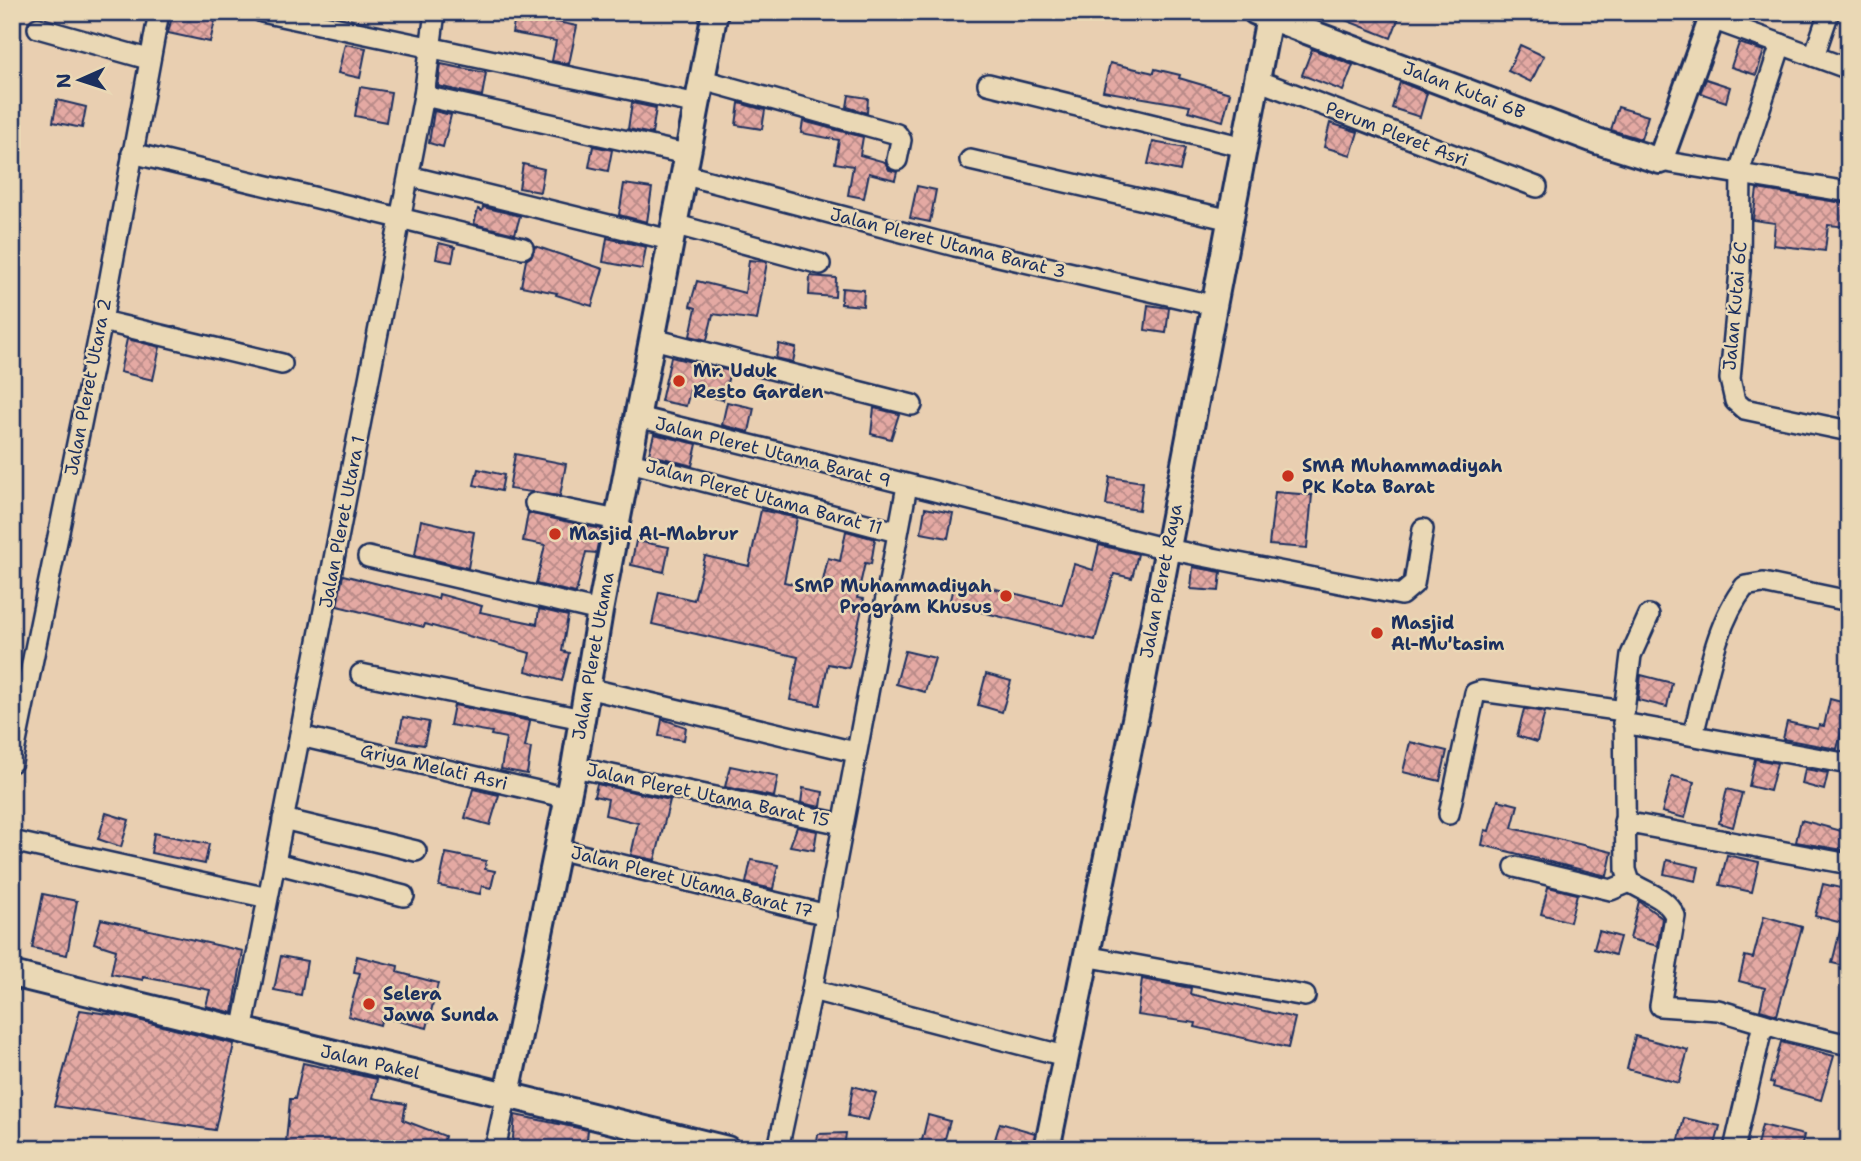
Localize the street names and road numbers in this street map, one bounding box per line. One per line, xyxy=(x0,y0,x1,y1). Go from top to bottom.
street label: Jalan Kutai 6B xyxy=(1399,56,1529,124)
street label: Perum Pleret Asri xyxy=(1322,96,1472,172)
street label: Jalan Pleret Utama Barat 3 xyxy=(828,202,1068,284)
street label: Jalan Kutai 6C xyxy=(1717,240,1753,372)
street label: Jalan Pleret Utara 2 xyxy=(59,296,117,478)
street label: Jalan Pleret Utama Barat 9 xyxy=(653,411,893,493)
street label: Jalan Pleret Utara 1 xyxy=(314,434,370,610)
street label: Jalan Pleret Utama Barat 11 xyxy=(643,454,885,540)
street label: Jalan Pleret Raya xyxy=(1134,502,1188,660)
street label: Jalan Pleret Utama xyxy=(566,570,620,742)
street label: Griya Melati Asri xyxy=(358,738,510,796)
street label: Jalan Pleret Utama Barat 15 xyxy=(584,757,832,833)
street label: Jalan Pleret Utama Barat 17 xyxy=(568,840,816,924)
street label: Jalan Pakel xyxy=(318,1039,423,1085)

